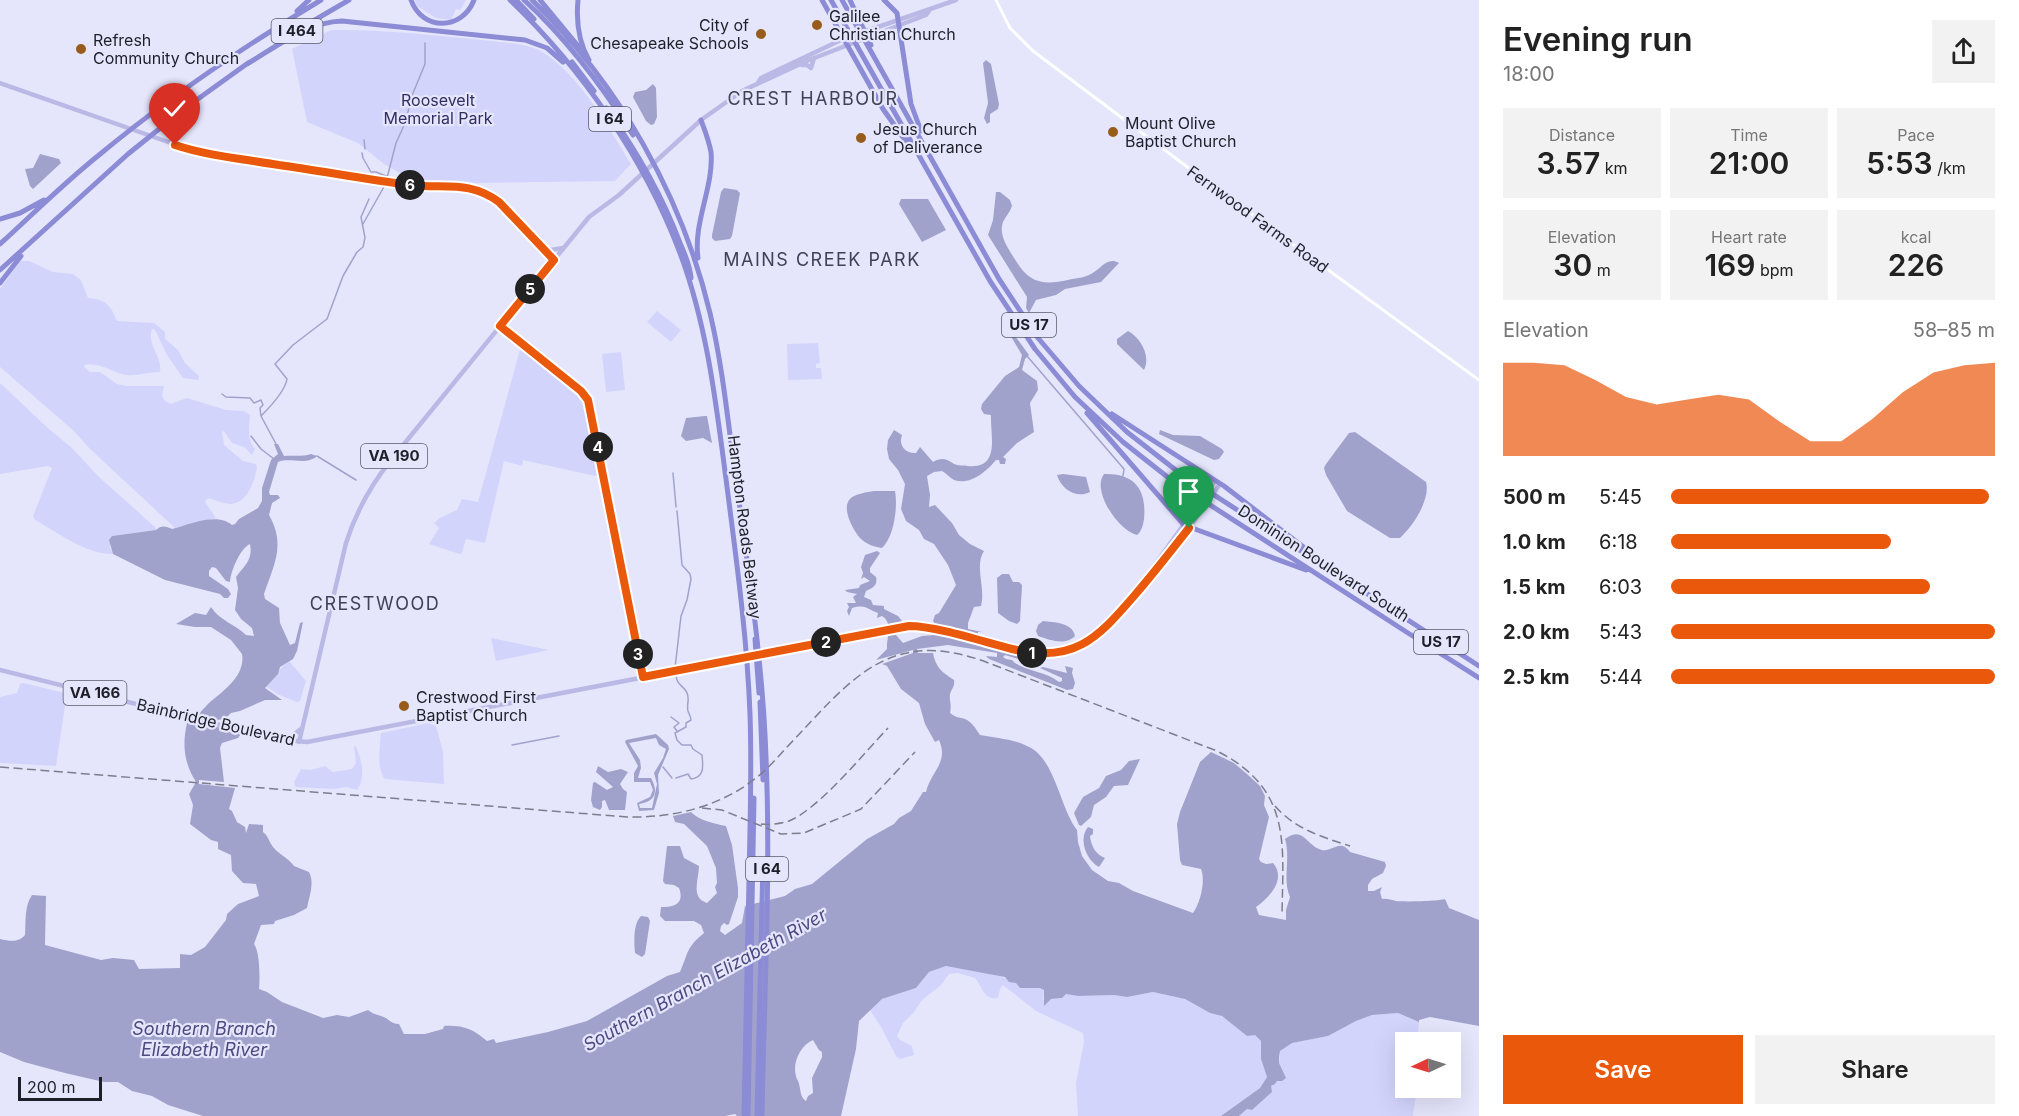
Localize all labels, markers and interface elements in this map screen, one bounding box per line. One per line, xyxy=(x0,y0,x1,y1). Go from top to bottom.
place label: Galilee Christian Church xyxy=(829,6,956,44)
place label: City of Chesapeake Schools xyxy=(590,15,749,53)
marker: Galilee Christian Church xyxy=(810,18,824,32)
road number: I 464 xyxy=(272,19,322,43)
text: Evening run xyxy=(1503,19,1693,59)
button: share xyxy=(1932,20,1995,83)
marker: City of Chesapeake Schools xyxy=(754,27,768,41)
place label: Refresh Community Church xyxy=(93,30,239,68)
marker: Refresh Community Church xyxy=(74,42,88,56)
text: 18:00 xyxy=(1503,62,1555,86)
pin xyxy=(149,83,200,145)
district label: CREST HARBOUR xyxy=(727,88,899,109)
park label: Roosevelt Memorial Park xyxy=(383,90,493,128)
icon: check xyxy=(158,92,191,125)
road number: I 64 xyxy=(589,107,631,131)
place label: Mount Olive Baptist Church xyxy=(1125,113,1237,151)
place label: Jesus Church of Deliverance xyxy=(873,119,983,157)
marker: Mount Olive Baptist Church xyxy=(1106,125,1120,139)
text: Distance xyxy=(1549,125,1615,145)
text: Time xyxy=(1730,125,1768,145)
text: Pace xyxy=(1897,125,1935,145)
marker: Jesus Church of Deliverance xyxy=(854,131,868,145)
text: 3.57 xyxy=(1536,145,1600,181)
text: 21:00 xyxy=(1709,145,1789,181)
text: 5:53 xyxy=(1866,145,1933,181)
text: km xyxy=(1600,158,1628,178)
text: /km xyxy=(1933,158,1966,178)
street label: Fernwood Farms Road xyxy=(1183,161,1333,277)
pin: 6 xyxy=(395,170,425,200)
text: 6 xyxy=(405,175,415,195)
text: Elevation xyxy=(1548,227,1616,247)
text: Heart rate xyxy=(1711,227,1787,247)
text: kcal xyxy=(1901,227,1931,247)
text: 30 xyxy=(1553,247,1592,283)
text: 169 xyxy=(1704,247,1755,283)
text: 226 xyxy=(1888,247,1944,283)
district label: MAINS CREEK PARK xyxy=(723,249,921,270)
text: m xyxy=(1592,260,1611,280)
text: bpm xyxy=(1755,260,1794,280)
pin: 5 xyxy=(515,274,545,304)
text: 5 xyxy=(525,279,535,299)
road number: US 17 xyxy=(1002,313,1056,337)
text: Elevation xyxy=(1503,318,1589,342)
text: 58–85 m xyxy=(1913,318,1995,342)
pin: 4 xyxy=(583,432,613,462)
street label: Hampton Roads Beltway xyxy=(724,434,766,620)
text: 4 xyxy=(593,437,603,457)
road number: VA 190 xyxy=(361,444,427,468)
pin xyxy=(1163,466,1214,528)
icon: arrive xyxy=(1172,475,1205,508)
text: 500 m xyxy=(1503,485,1566,509)
text: 5:45 xyxy=(1599,485,1642,509)
street label: Dominion Boulevard South xyxy=(1235,500,1413,626)
text: 1.0 km xyxy=(1503,530,1566,554)
text: 6:18 xyxy=(1599,530,1638,554)
text: 1.5 km xyxy=(1503,575,1566,599)
text: 6:03 xyxy=(1599,575,1642,599)
district label: CRESTWOOD xyxy=(310,593,440,614)
text: 2.0 km xyxy=(1503,620,1570,644)
text: 5:43 xyxy=(1599,620,1642,644)
pin: 2 xyxy=(811,627,841,657)
road number: US 17 xyxy=(1414,630,1468,654)
text: 2 xyxy=(821,632,831,652)
pin: 1 xyxy=(1017,638,1047,668)
pin: 3 xyxy=(623,639,653,669)
text: 1 xyxy=(1029,643,1035,663)
text: 3 xyxy=(633,644,643,664)
text: 2.5 km xyxy=(1503,665,1570,689)
text: 5:44 xyxy=(1599,665,1643,689)
road number: VA 166 xyxy=(64,681,127,705)
place label: Crestwood First Baptist Church xyxy=(416,687,536,725)
street label: Bainbridge Boulevard xyxy=(135,694,297,750)
marker: Crestwood First Baptist Church xyxy=(397,699,411,713)
road number: I 64 xyxy=(746,857,788,881)
water label: Southern Branch Elizabeth River xyxy=(580,903,831,1055)
water label: Southern Branch Elizabeth River xyxy=(132,1018,276,1060)
north arrow xyxy=(1395,1032,1461,1098)
map controls xyxy=(1395,1032,1461,1098)
button: Save xyxy=(1503,1035,1743,1104)
button: Share xyxy=(1755,1035,1995,1104)
scale bar xyxy=(18,1074,102,1102)
text: 200 m xyxy=(27,1077,75,1097)

